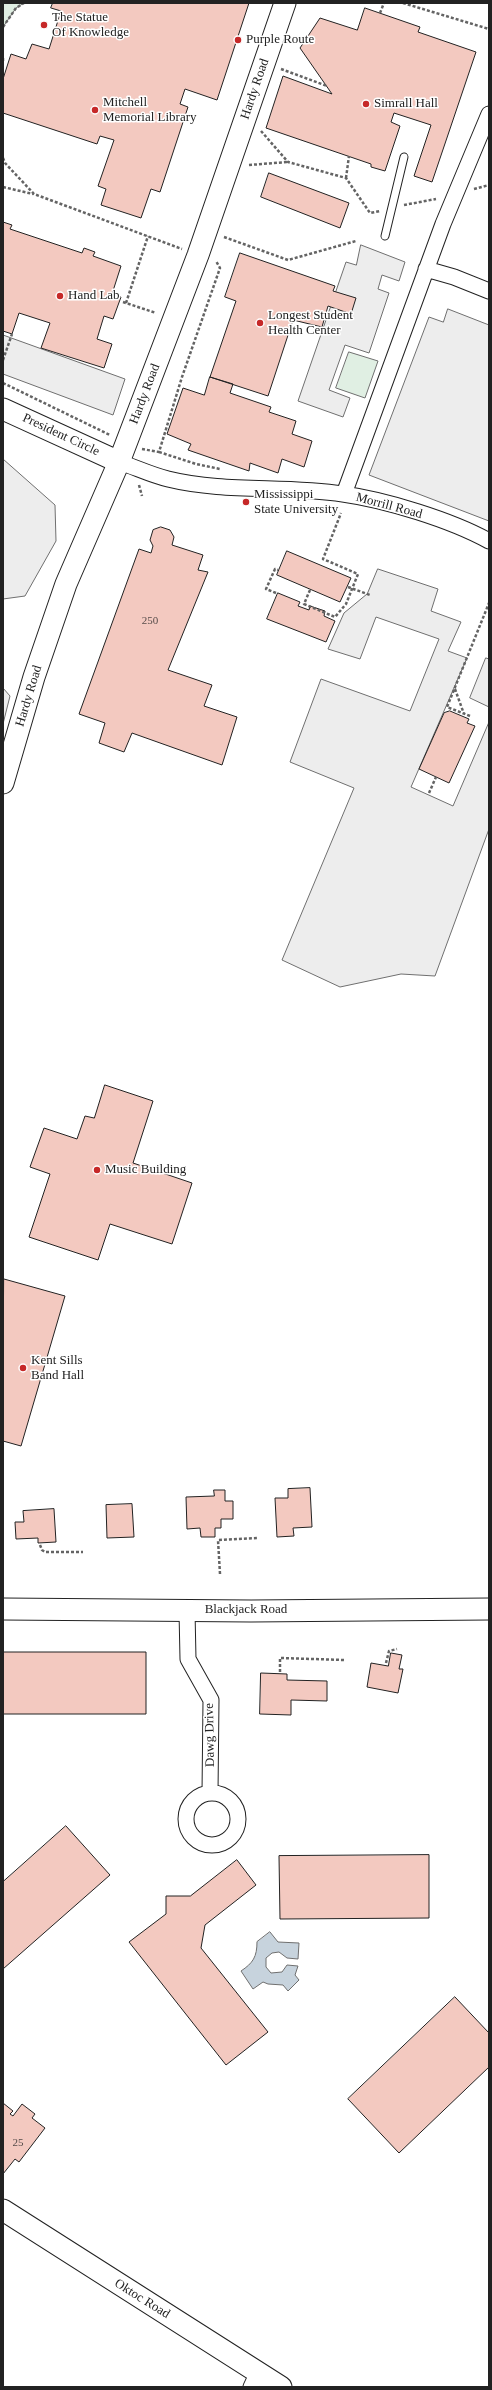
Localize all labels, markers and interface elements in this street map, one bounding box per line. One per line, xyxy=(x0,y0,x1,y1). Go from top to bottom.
place label: The Statue Of Knowledge xyxy=(52,10,129,41)
marker: The Statue Of Knowledge xyxy=(39,20,49,30)
place label: Purple Route xyxy=(246,32,314,48)
marker: Purple Route xyxy=(233,35,243,45)
street label: Hardy Road xyxy=(237,57,273,121)
place label: Mitchell Memorial Library xyxy=(103,95,196,126)
place label: Simrall Hall xyxy=(374,96,438,112)
marker: Simrall Hall xyxy=(361,99,371,109)
marker: Mitchell Memorial Library xyxy=(90,105,100,115)
place label: Hand Lab xyxy=(68,288,120,304)
marker: Hand Lab xyxy=(55,291,65,301)
place label: Longest Student Health Center xyxy=(268,308,353,339)
marker: Longest Student Health Center xyxy=(255,318,265,328)
street label: Hardy Road xyxy=(126,362,164,426)
street label: President Circle xyxy=(20,410,102,460)
place label: Mississippi State University xyxy=(254,487,338,518)
street label: Morrill Road xyxy=(354,490,424,522)
marker: Mississippi State University xyxy=(241,497,251,507)
house number: 250 xyxy=(142,614,158,628)
street label: Hardy Road xyxy=(12,664,46,728)
place label: Music Building xyxy=(105,1162,186,1178)
marker: Music Building xyxy=(92,1165,102,1175)
place label: Kent Sills Band Hall xyxy=(31,1353,84,1384)
marker: Kent Sills Band Hall xyxy=(18,1363,28,1373)
street label: Blackjack Road xyxy=(205,1602,287,1618)
street label: Dawg Drive xyxy=(202,1703,218,1767)
house number: 25 xyxy=(12,2136,24,2150)
street label: Oktoc Road xyxy=(111,2276,173,2322)

